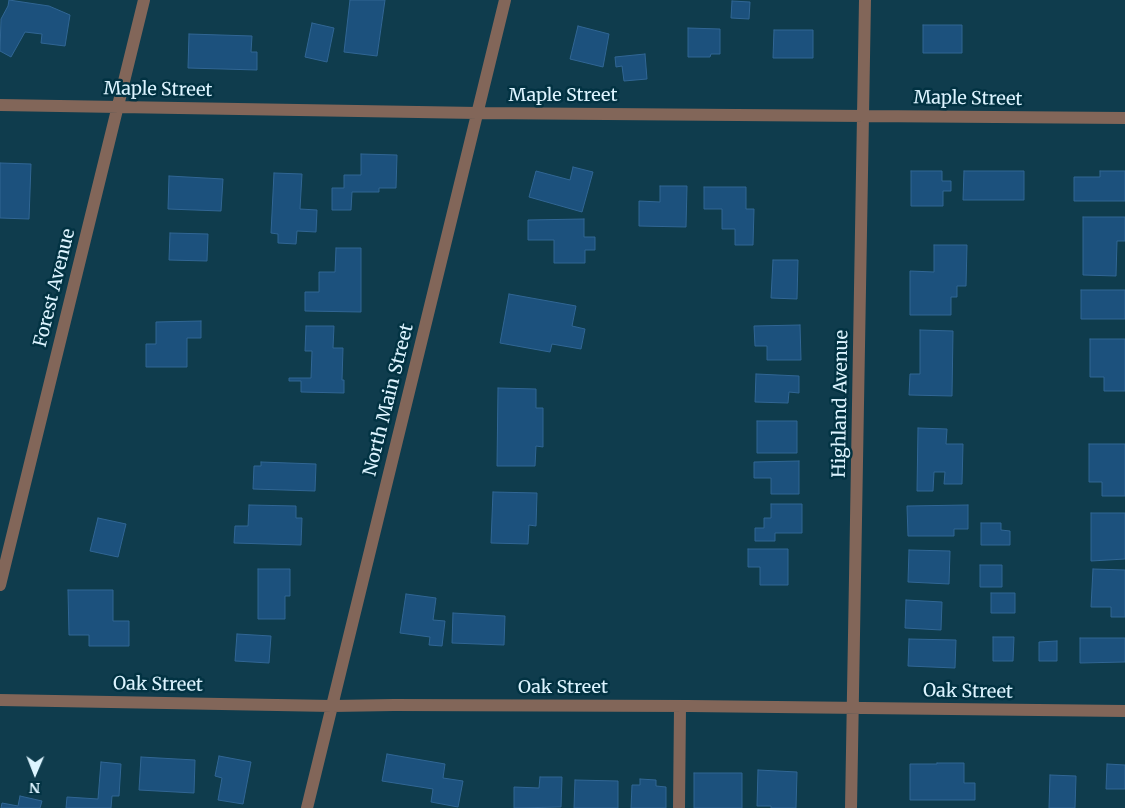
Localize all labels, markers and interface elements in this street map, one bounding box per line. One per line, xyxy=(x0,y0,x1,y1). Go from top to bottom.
street label: Maple Street xyxy=(103,78,213,102)
street label: Maple Street xyxy=(509,85,617,107)
street label: Maple Street xyxy=(913,87,1023,111)
street label: Forest Avenue xyxy=(30,227,80,349)
street label: North Main Street xyxy=(360,321,418,479)
street label: Highland Avenue xyxy=(829,330,853,478)
street label: Oak Street xyxy=(113,673,203,697)
street label: Oak Street xyxy=(518,677,608,699)
street label: Oak Street xyxy=(923,680,1013,704)
north arrow xyxy=(10,748,60,798)
text: N xyxy=(29,779,40,797)

